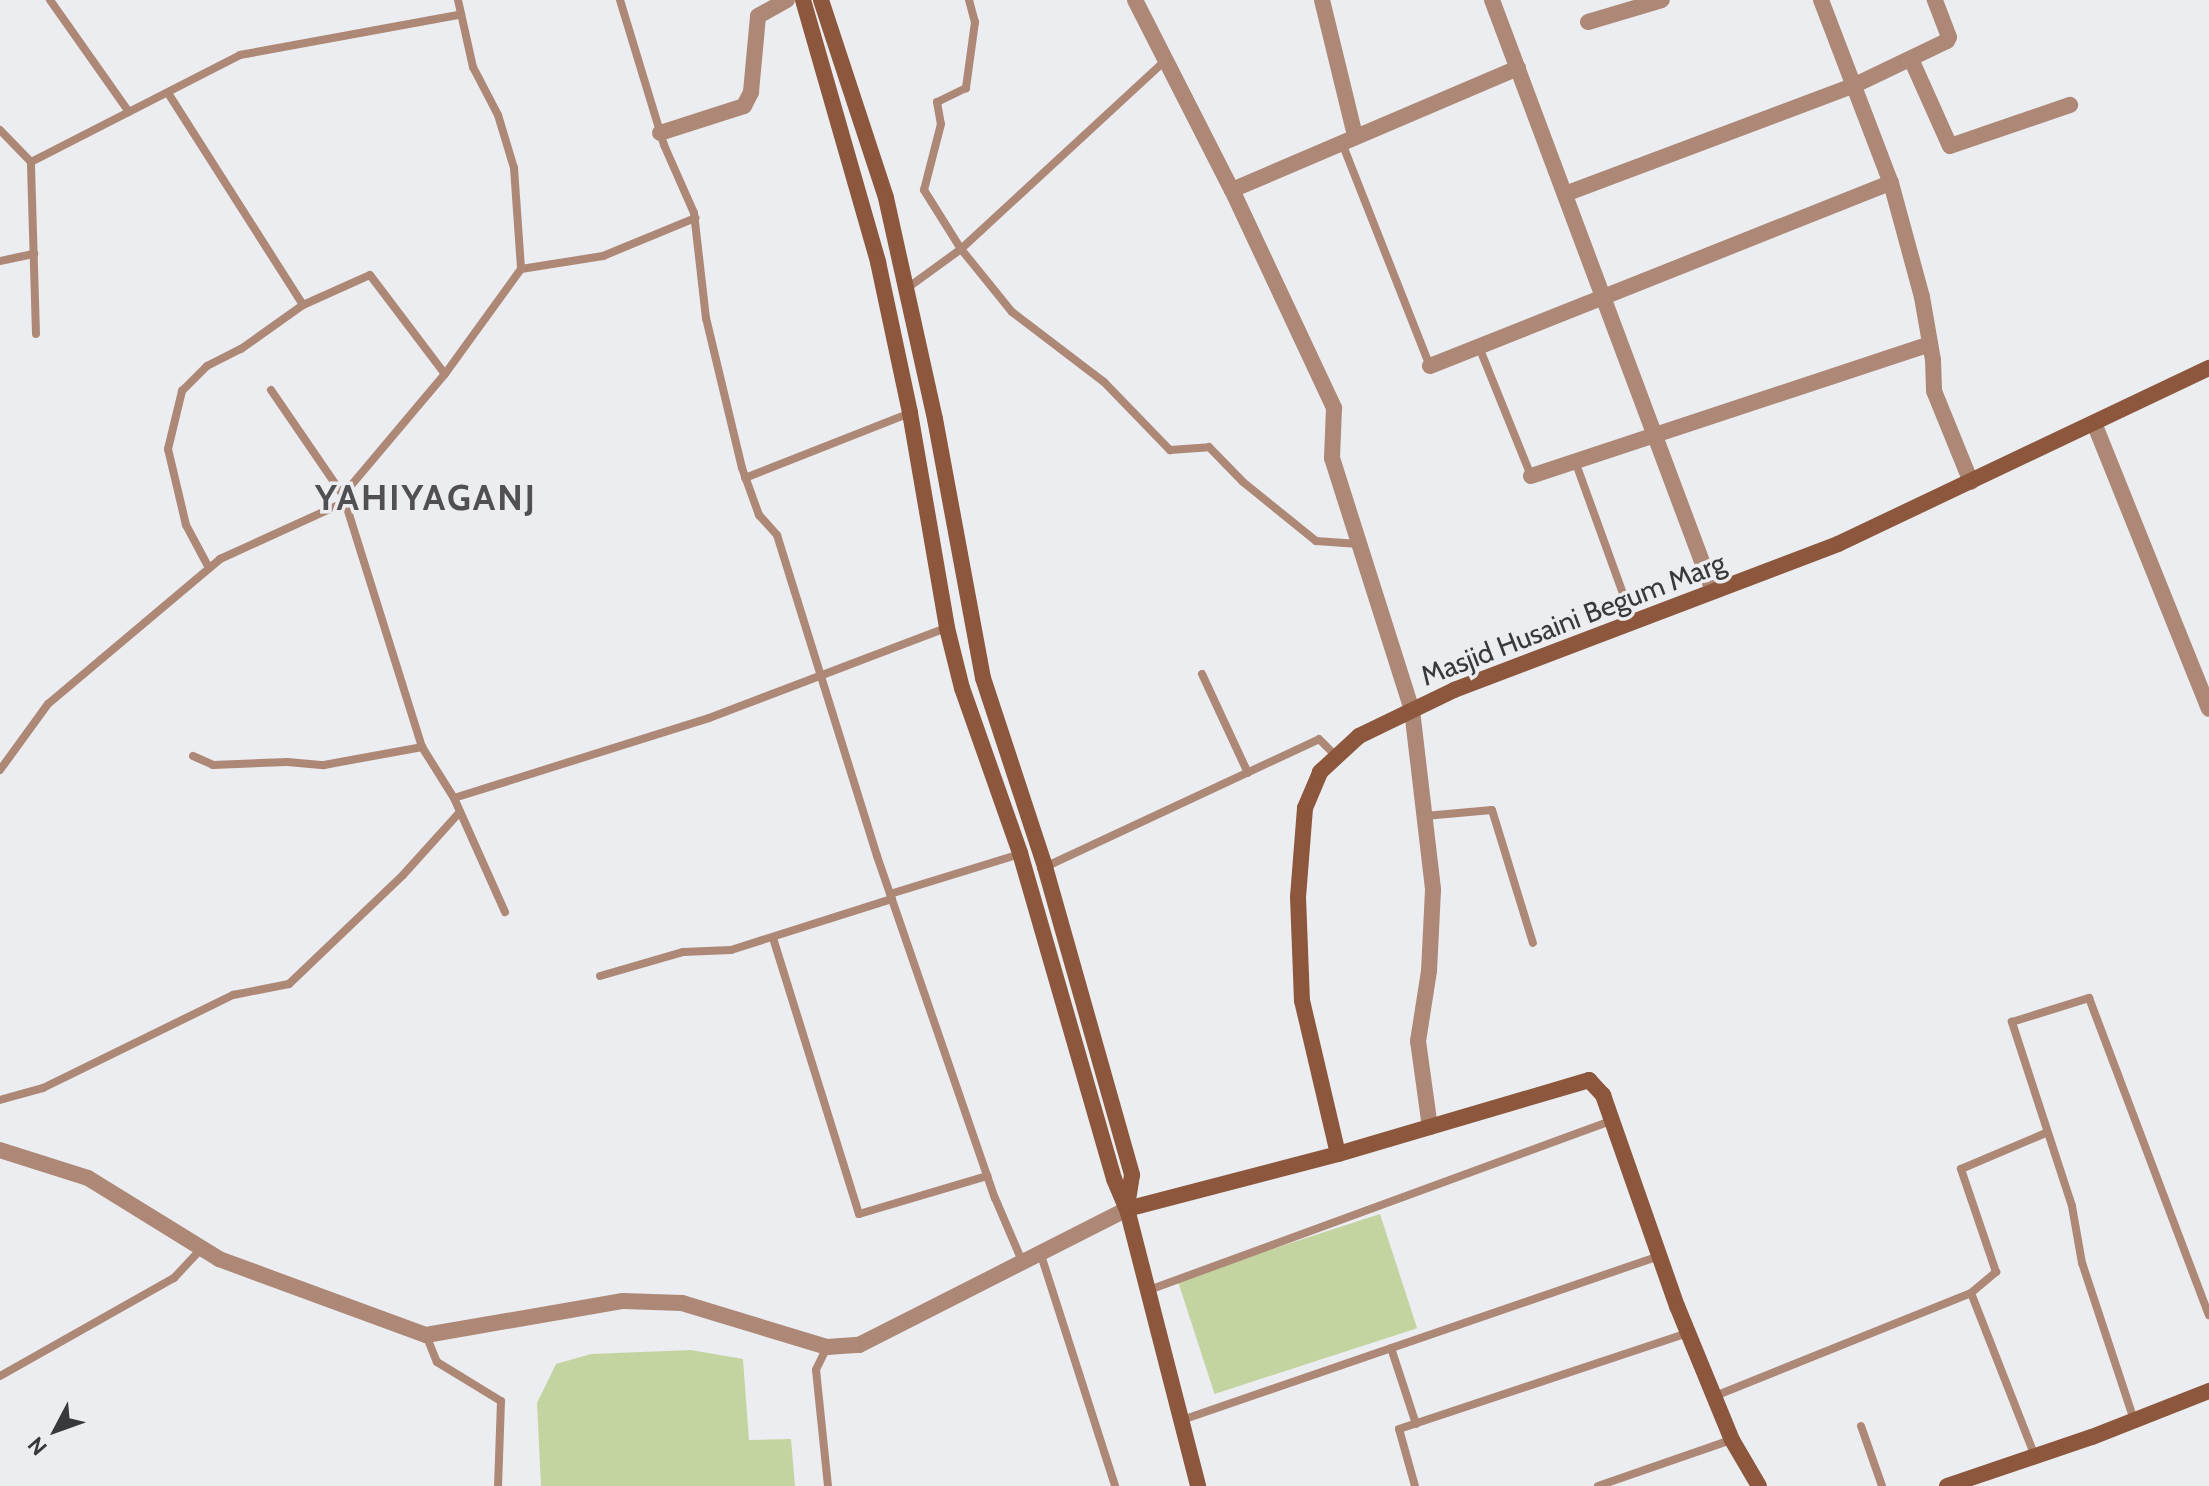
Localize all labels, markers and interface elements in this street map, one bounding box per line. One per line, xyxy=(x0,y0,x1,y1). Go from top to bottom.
district label: YAHIYAGANJ xyxy=(315,476,537,520)
street label: Masjid Husaini Begum Marg xyxy=(1416,545,1730,693)
north arrow xyxy=(16,1390,96,1470)
text: N xyxy=(22,1431,53,1461)

